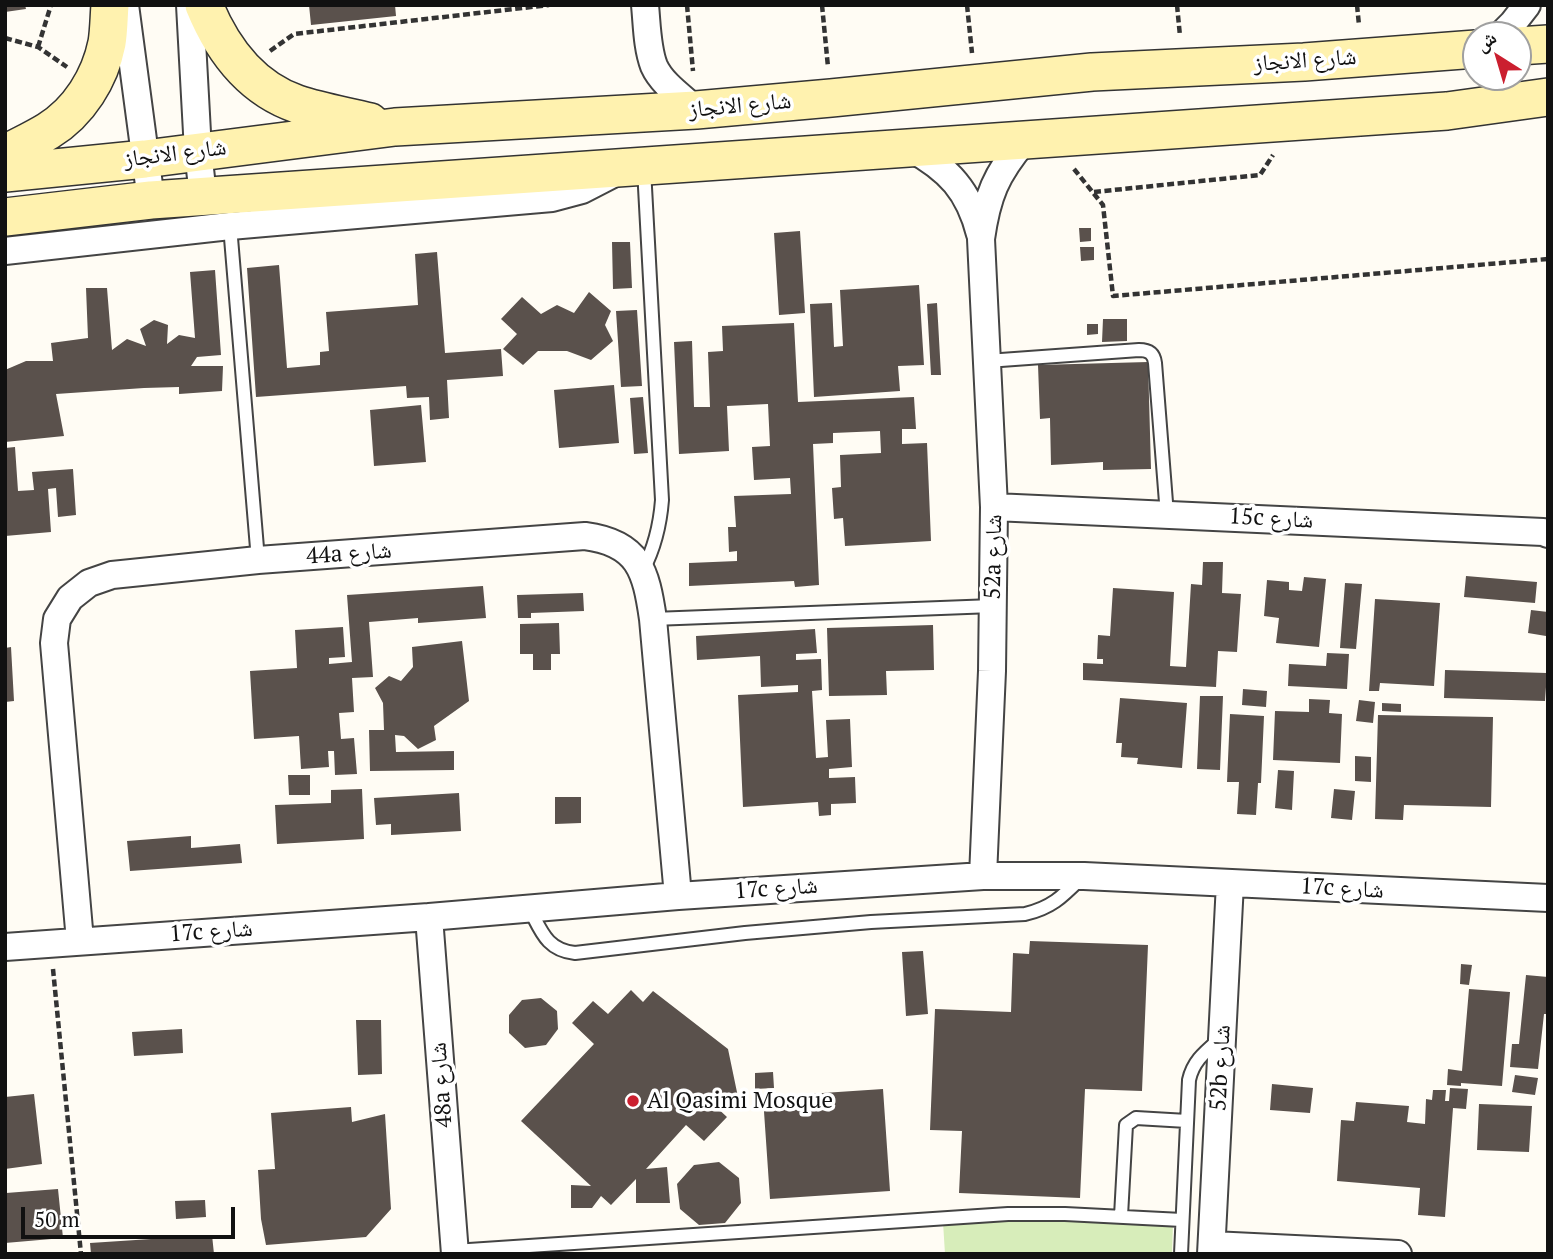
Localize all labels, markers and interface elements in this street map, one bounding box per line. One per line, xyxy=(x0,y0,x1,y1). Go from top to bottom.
north arrow xyxy=(1462,21,1532,91)
text: ش xyxy=(1470,24,1501,56)
street label: شارع الانجاز xyxy=(1253,44,1357,78)
street label: شارع الانجاز xyxy=(687,88,793,124)
street label: شارع الانجاز xyxy=(122,134,228,174)
street label: 15c شارع xyxy=(1228,503,1314,535)
street label: 52a شارع xyxy=(979,514,1009,600)
street label: 44a شارع xyxy=(305,537,393,571)
street label: 17c شارع xyxy=(733,872,819,906)
street label: 17c شارع xyxy=(1300,873,1384,905)
street label: 17c شارع xyxy=(168,915,254,949)
street label: 52b شارع xyxy=(1205,1024,1237,1112)
street label: 48a شارع xyxy=(425,1041,459,1129)
place label: Al Qasimi Mosque xyxy=(647,1087,833,1115)
marker: Al Qasimi Mosque xyxy=(625,1093,641,1109)
scale bar xyxy=(24,1192,238,1236)
text: 50 m xyxy=(34,1205,80,1233)

